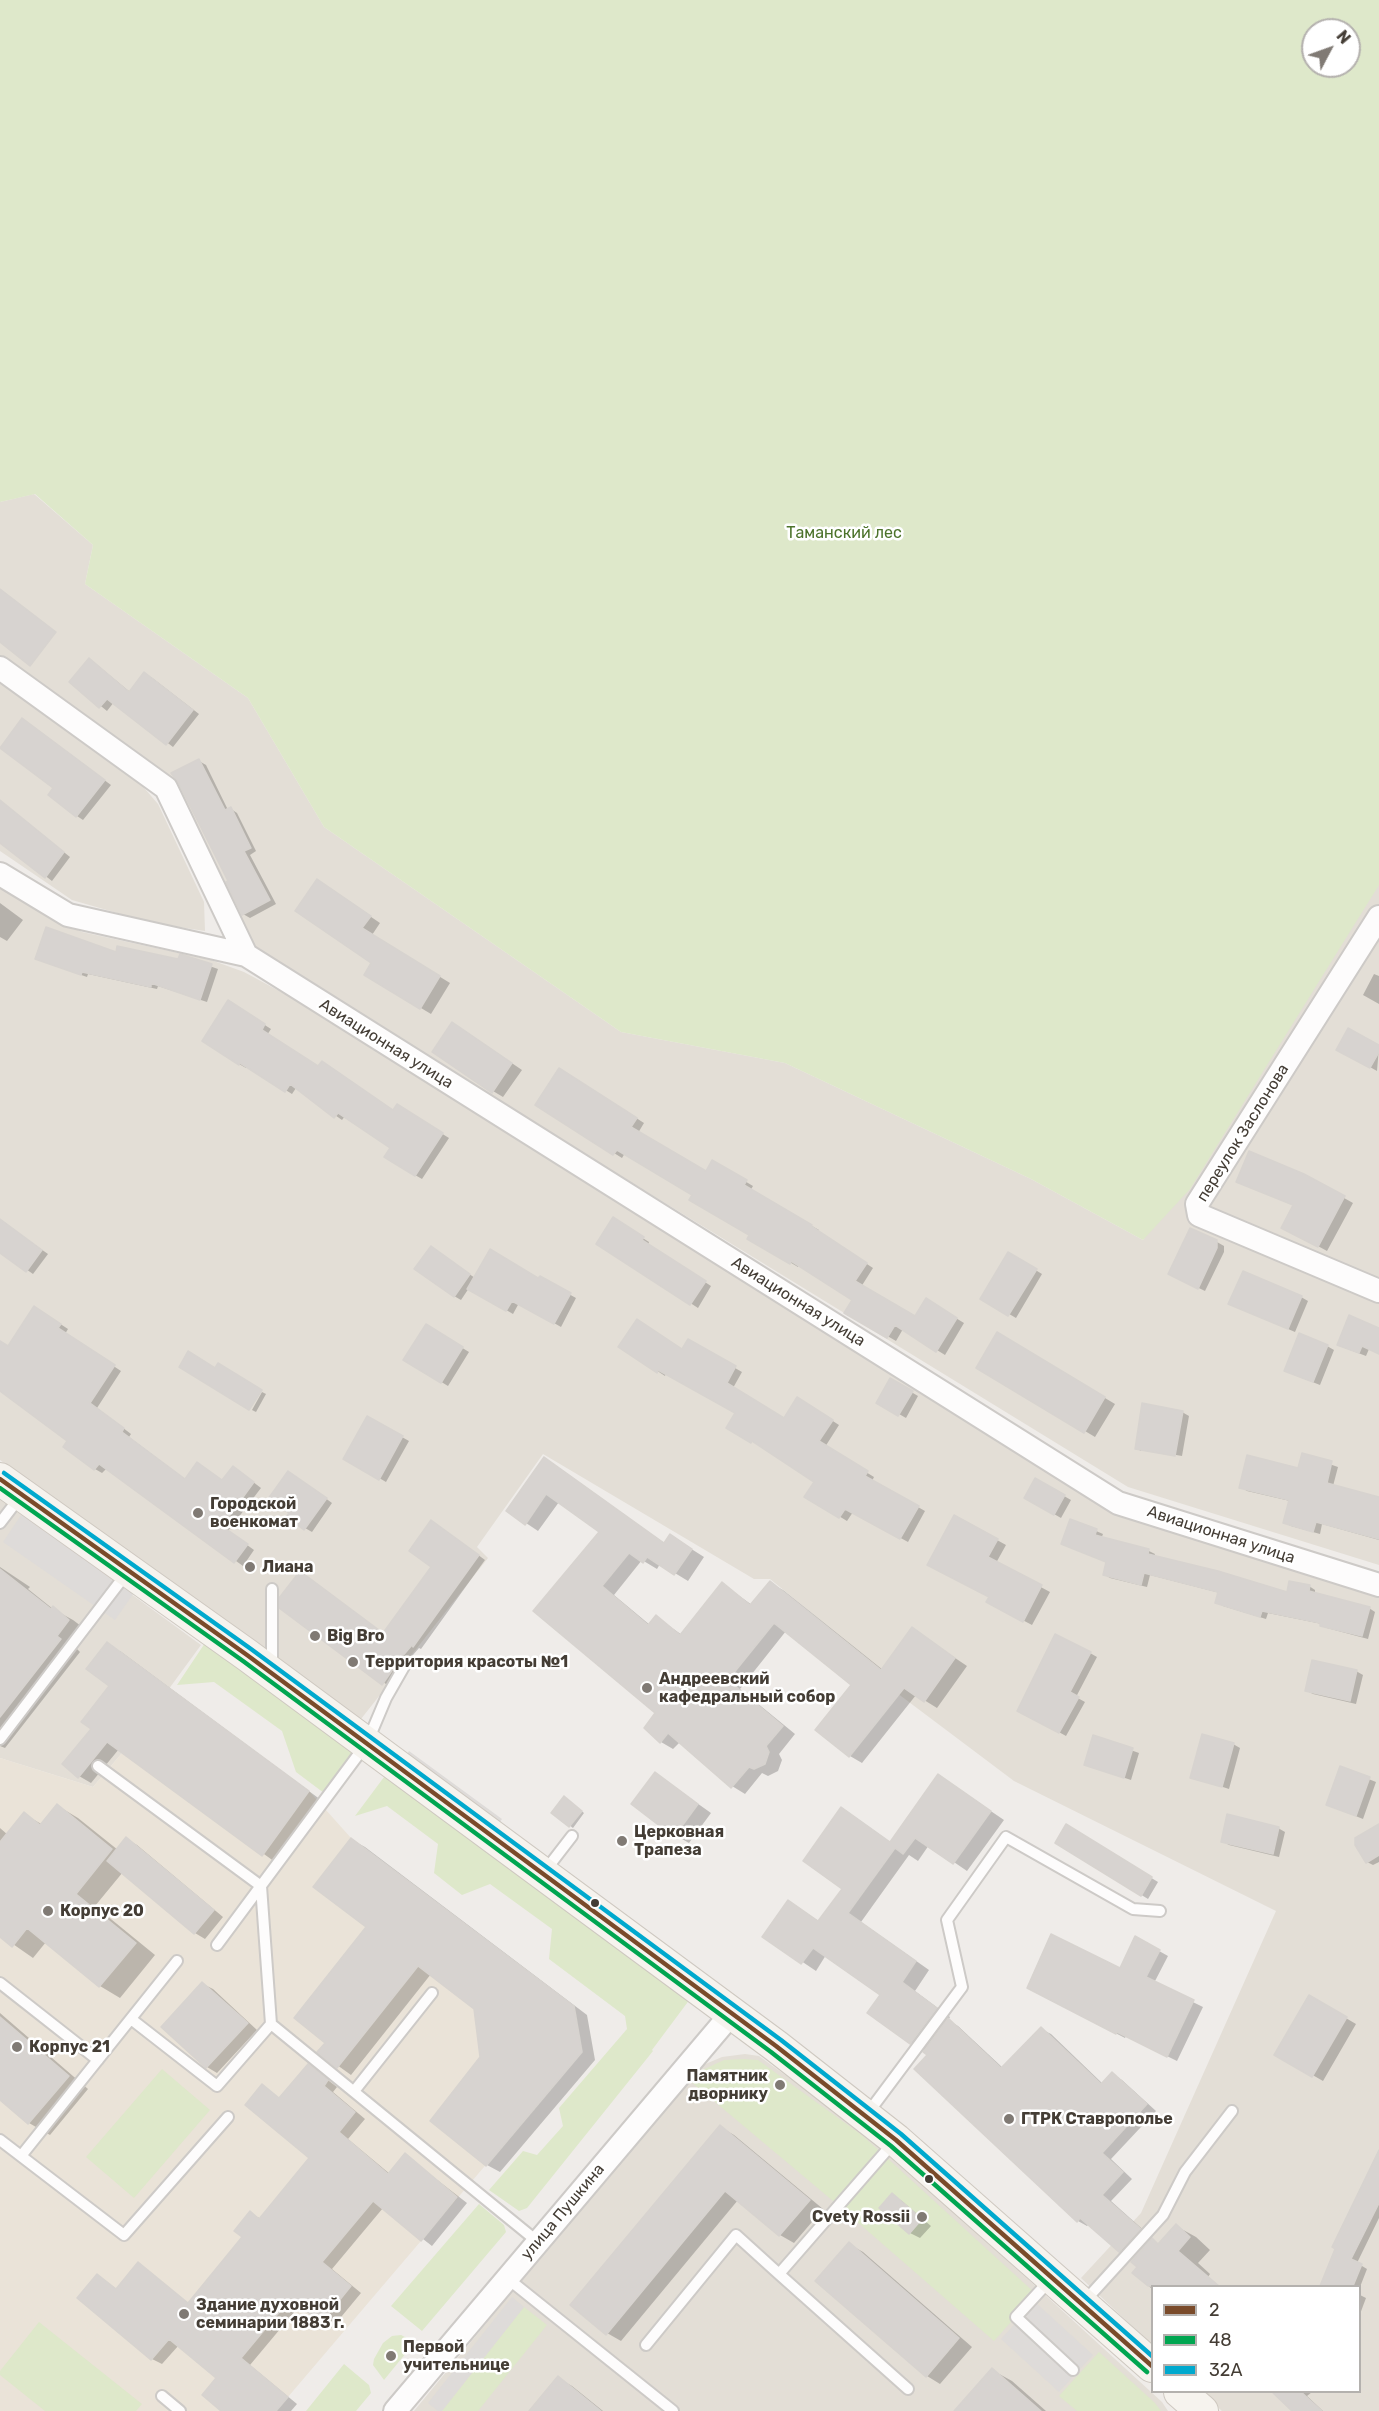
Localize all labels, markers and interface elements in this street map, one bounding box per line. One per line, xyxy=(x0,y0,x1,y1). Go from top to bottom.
north arrow xyxy=(1301,18,1361,78)
text: N xyxy=(1333,27,1354,48)
park label: Таманский лес xyxy=(786,523,902,543)
street label: Авиационная улица xyxy=(316,995,456,1093)
street label: переулок Заслонова xyxy=(1193,1061,1293,1205)
street label: Авиационная улица xyxy=(728,1253,868,1351)
place label: Городской военкомат xyxy=(210,1494,298,1532)
street label: Авиационная улица xyxy=(1145,1502,1297,1568)
marker: Городской военкомат xyxy=(191,1506,205,1520)
place label: Лиана xyxy=(262,1557,314,1577)
marker: Лиана xyxy=(243,1560,257,1574)
place label: Big Bro xyxy=(327,1626,385,1646)
marker: Big Bro xyxy=(308,1629,322,1643)
place label: Территория красоты №1 xyxy=(365,1652,568,1672)
marker: Территория красоты №1 xyxy=(346,1655,360,1669)
place label: Андреевский кафедральный собор xyxy=(659,1669,835,1707)
marker: Андреевский кафедральный собор xyxy=(640,1681,654,1695)
place label: Церковная Трапеза xyxy=(634,1822,724,1860)
marker: Церковная Трапеза xyxy=(615,1834,629,1848)
unlabelled marker xyxy=(589,1897,601,1909)
place label: Корпус 20 xyxy=(60,1901,144,1921)
marker: Корпус 20 xyxy=(41,1904,55,1918)
place label: Корпус 21 xyxy=(29,2037,110,2057)
marker: Корпус 21 xyxy=(10,2040,24,2054)
place label: Памятник дворнику xyxy=(687,2066,768,2104)
marker: Памятник дворнику xyxy=(773,2078,787,2092)
place label: ГТРК Ставрополье xyxy=(1021,2109,1173,2129)
marker: ГТРК Ставрополье xyxy=(1002,2112,1016,2126)
street label: улица Пушкина xyxy=(517,2160,609,2264)
unlabelled marker xyxy=(923,2173,935,2185)
place label: Cvety Rossii xyxy=(812,2207,910,2227)
marker: Cvety Rossii xyxy=(915,2210,929,2224)
legend xyxy=(1151,2285,1361,2393)
place label: Здание духовной семинарии 1883 г. xyxy=(196,2295,345,2333)
text: 2 xyxy=(1209,2299,1220,2321)
marker: Здание духовной семинарии 1883 г. xyxy=(177,2307,191,2321)
text: 48 xyxy=(1209,2329,1232,2351)
place label: Первой учительнице xyxy=(403,2337,510,2375)
marker: Первой учительнице xyxy=(384,2349,398,2363)
text: 32A xyxy=(1209,2359,1242,2381)

